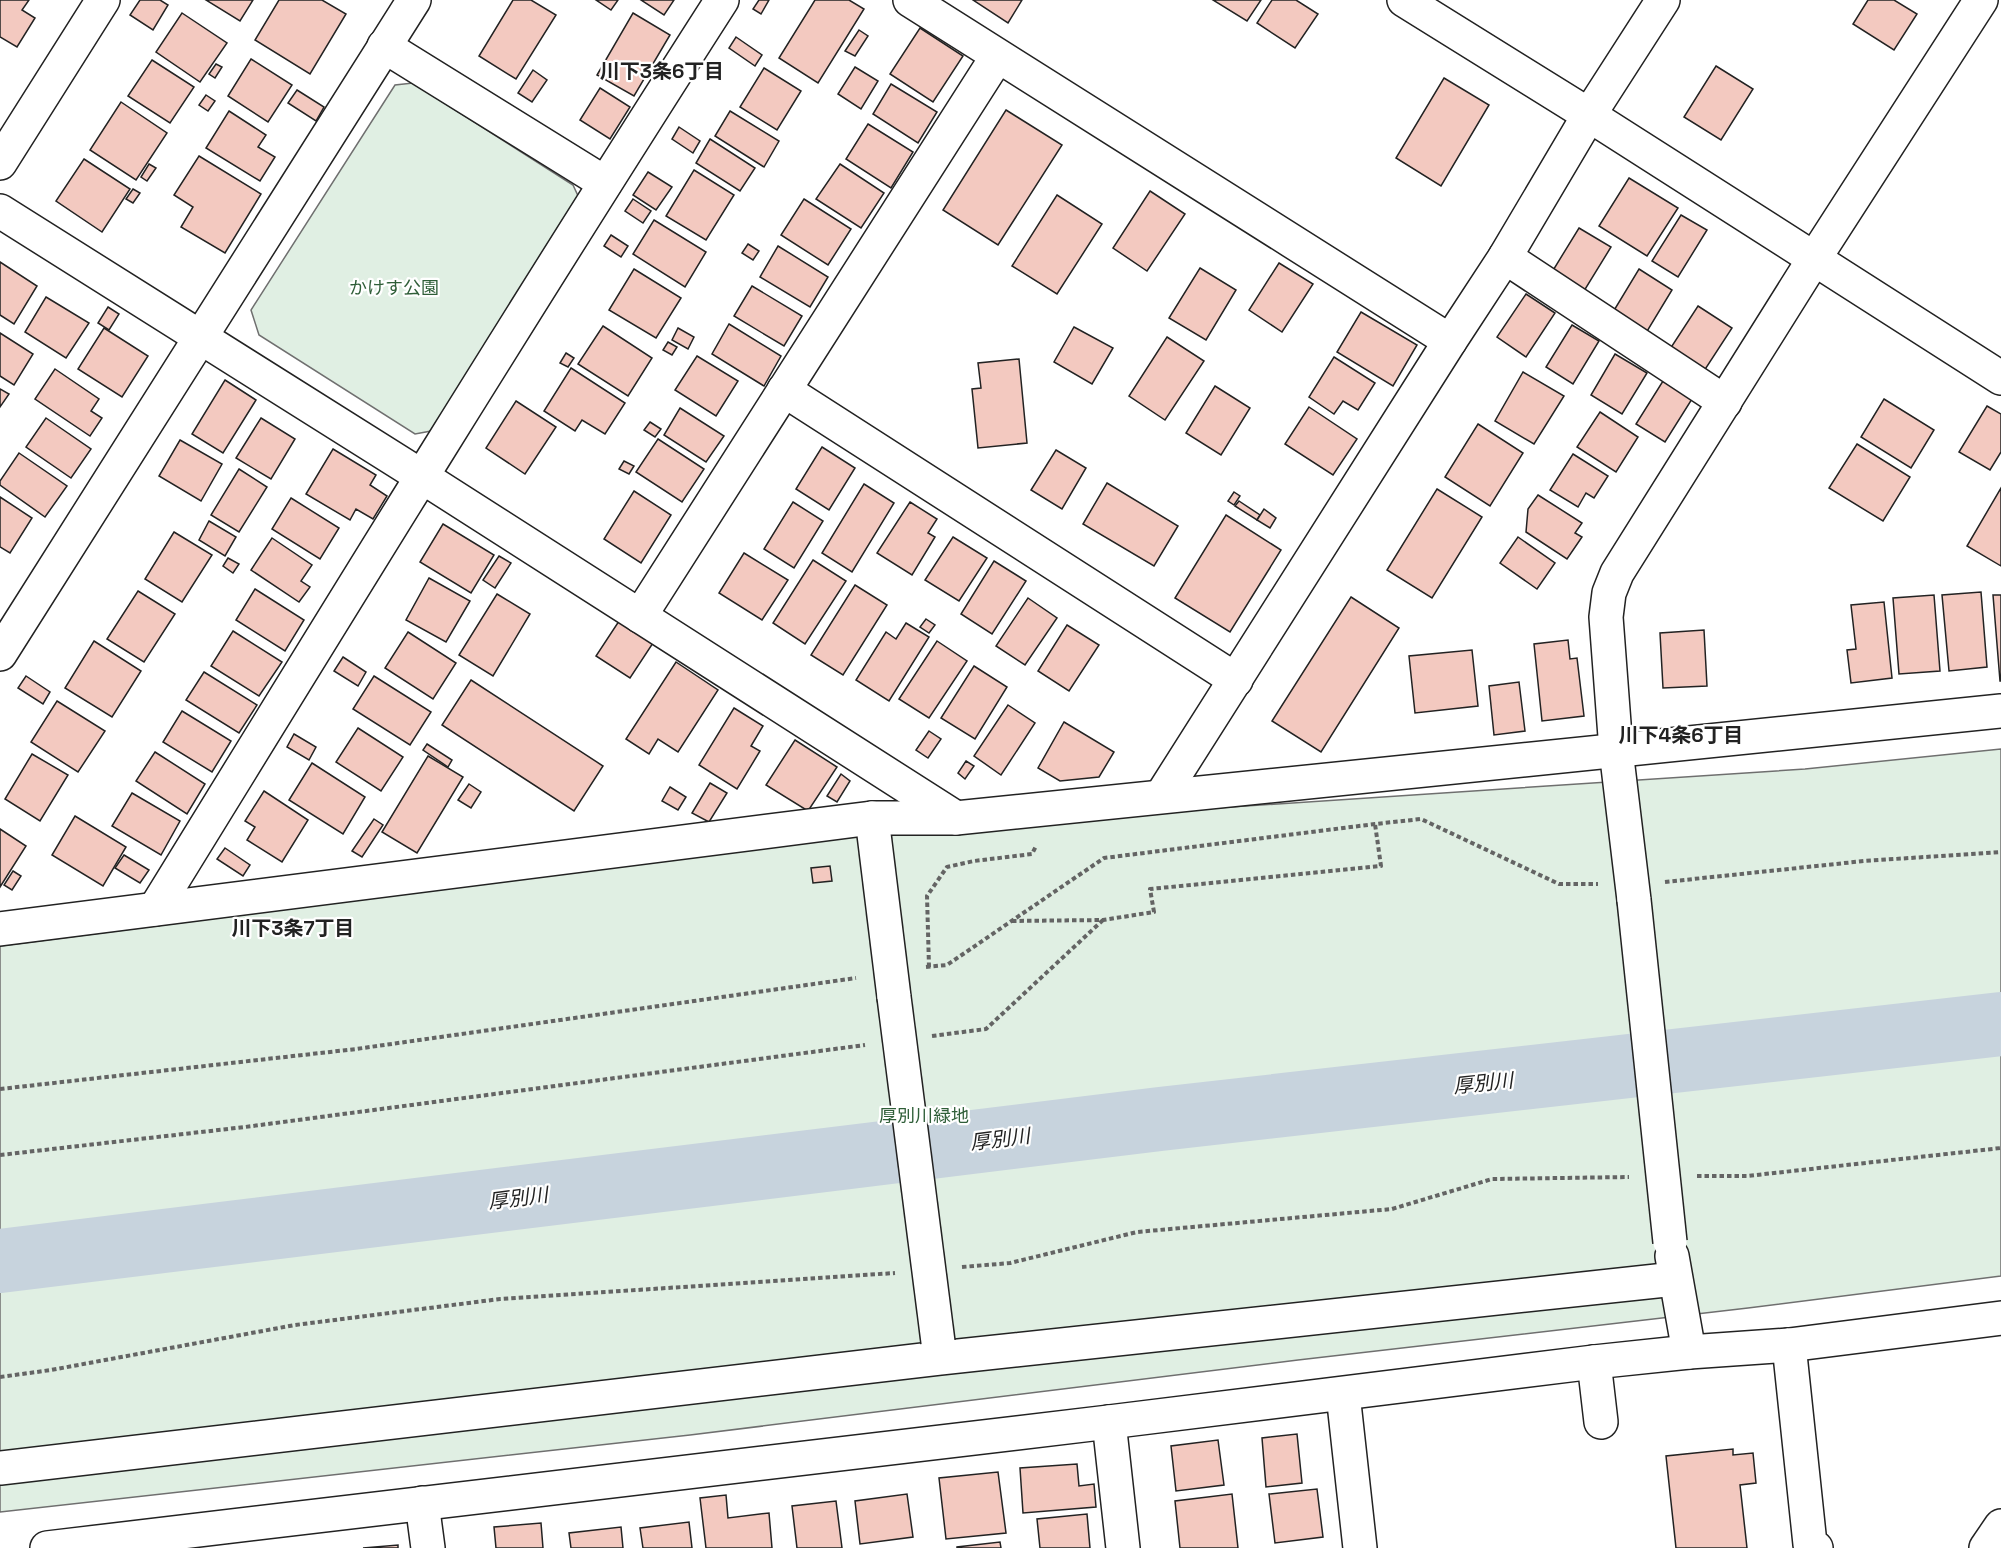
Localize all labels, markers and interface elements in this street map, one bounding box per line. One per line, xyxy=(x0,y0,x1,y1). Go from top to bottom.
district label: 川下3条6丁目 xyxy=(600,58,724,84)
park label: かけす公園 xyxy=(349,276,439,299)
district label: 川下4条6丁目 xyxy=(1618,722,1744,748)
district label: 川下3条7丁目 xyxy=(231,915,355,941)
water label: 厚別川 xyxy=(1452,1067,1516,1099)
park label: 厚別川緑地 xyxy=(879,1104,969,1127)
water label: 厚別川 xyxy=(969,1122,1033,1156)
water label: 厚別川 xyxy=(487,1181,551,1215)

